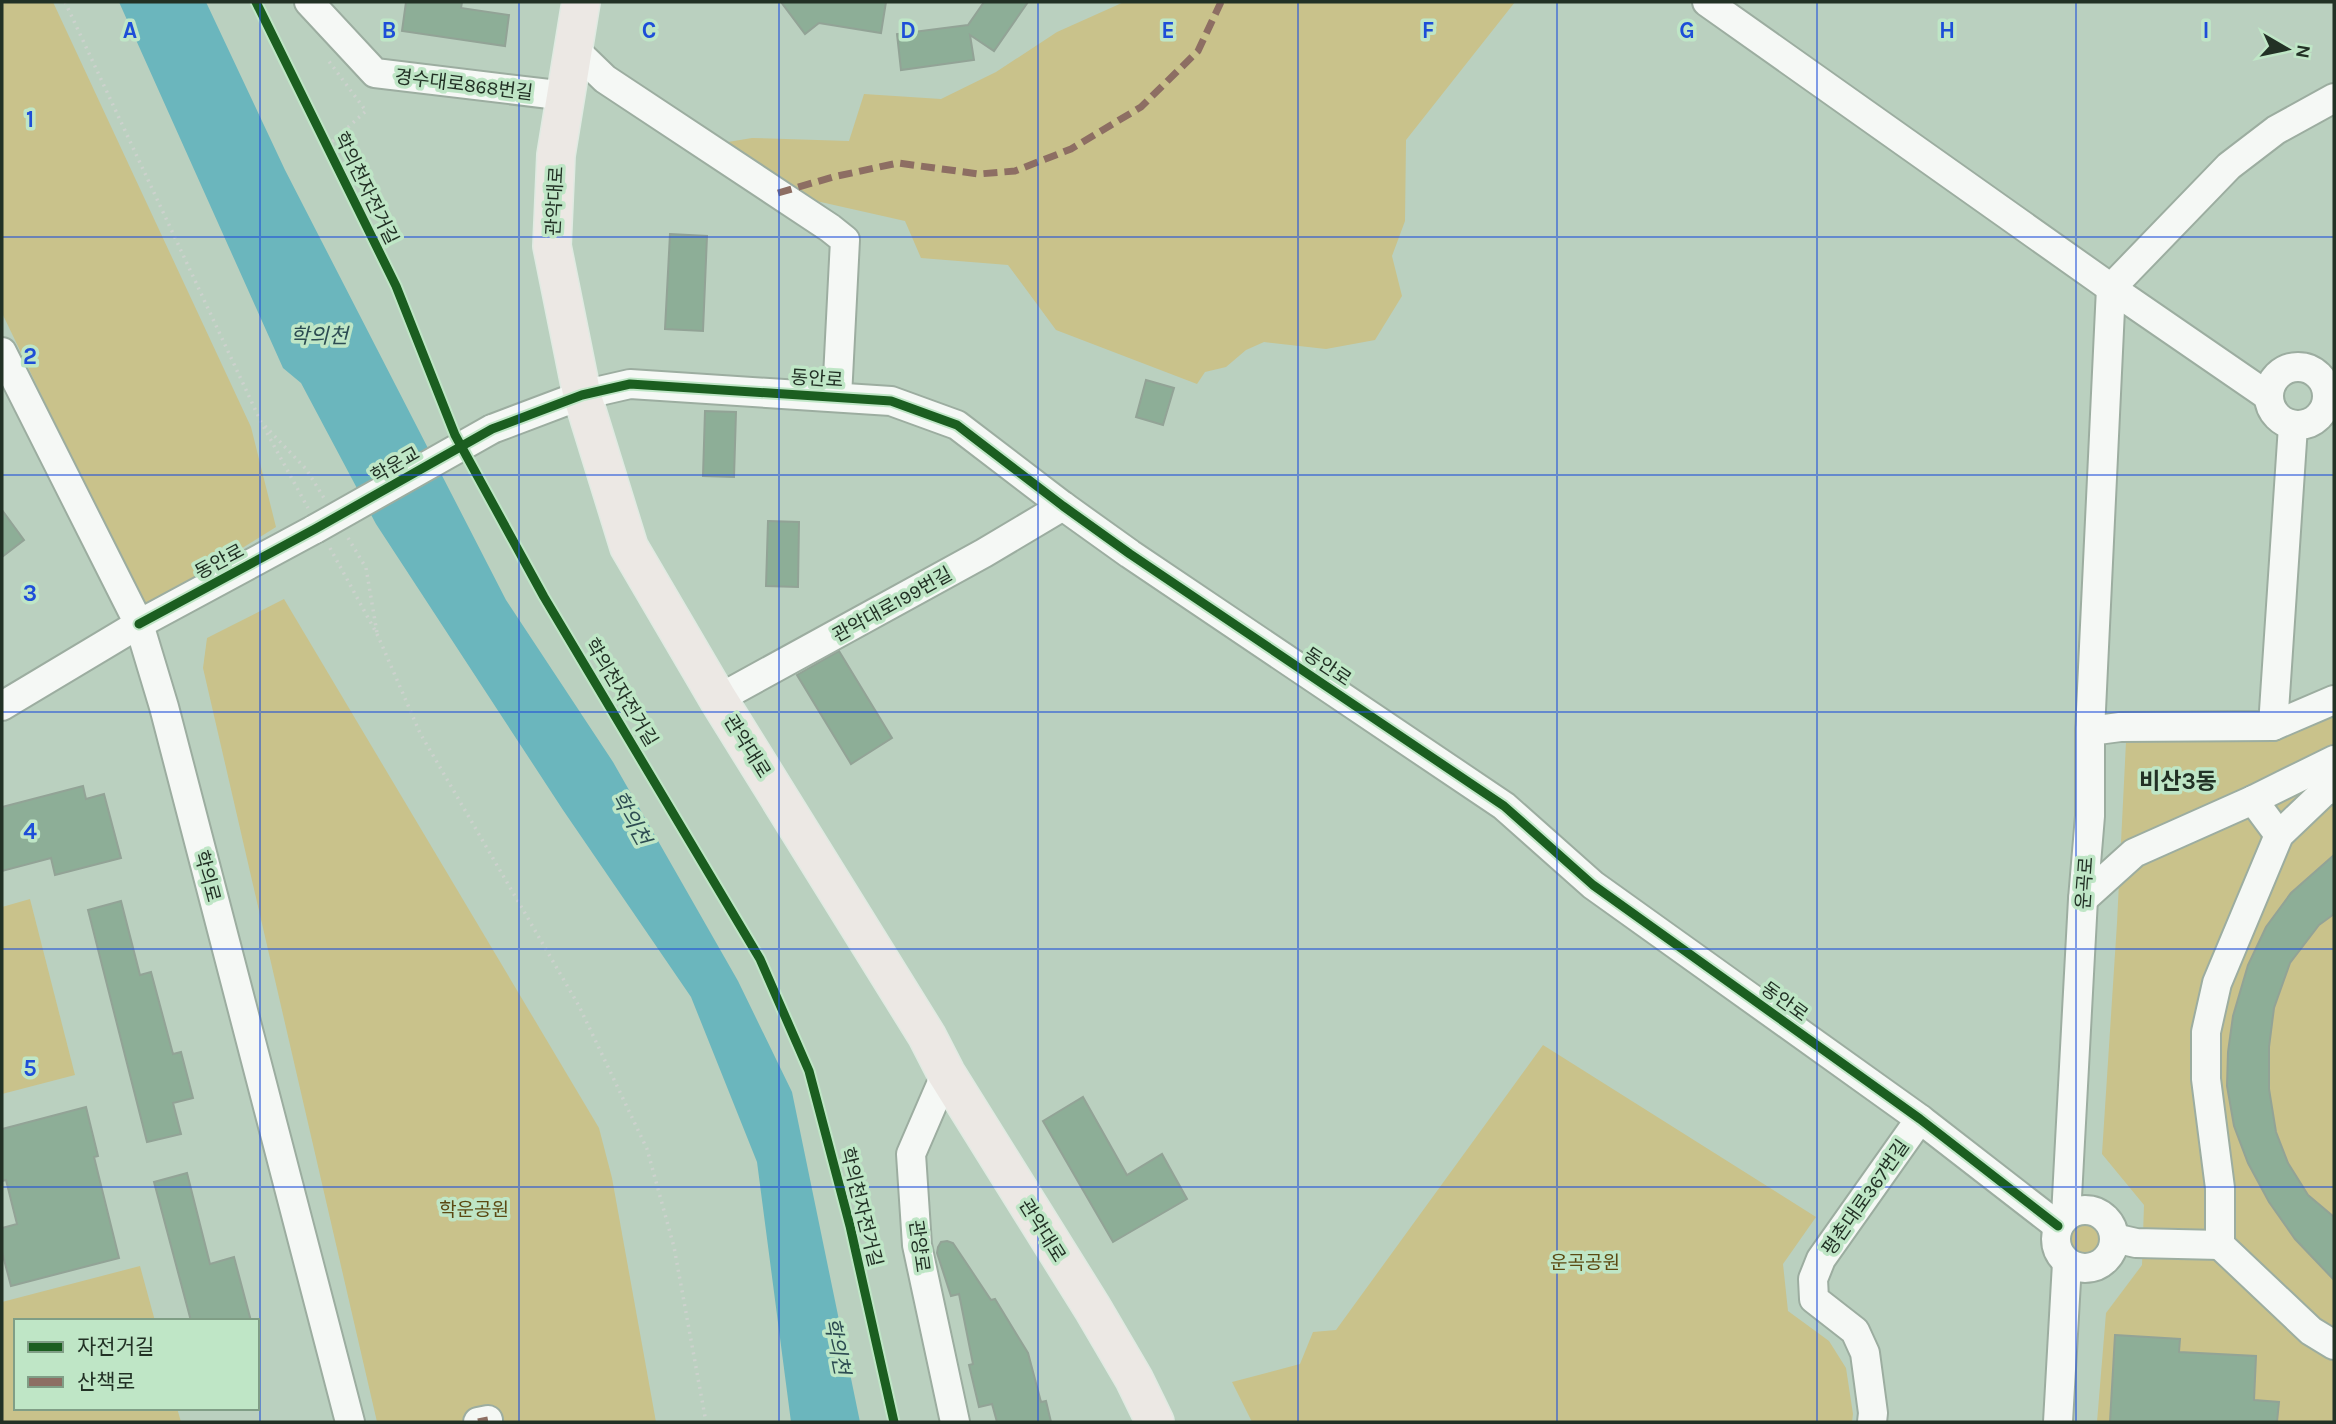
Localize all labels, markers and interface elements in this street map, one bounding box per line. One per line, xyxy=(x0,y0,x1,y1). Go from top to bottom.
north arrow xyxy=(2252,14,2322,84)
text: A xyxy=(123,17,137,44)
text: B xyxy=(382,17,396,44)
text: C xyxy=(642,17,656,44)
text: D xyxy=(900,17,916,44)
text: E xyxy=(1161,17,1175,44)
text: F xyxy=(1422,17,1434,44)
text: G xyxy=(1679,17,1695,44)
text: H xyxy=(1939,17,1955,44)
text: I xyxy=(2202,17,2210,44)
text: N xyxy=(2291,43,2315,60)
street label: 경수대로868번길 xyxy=(394,66,534,104)
text: 1 xyxy=(26,106,34,133)
street label: 학의천자전거길 xyxy=(329,129,403,248)
street label: 관악대로 xyxy=(542,166,568,237)
water label: 학의천 xyxy=(290,324,351,348)
text: 2 xyxy=(23,343,37,370)
street label: 동안로 xyxy=(790,366,844,392)
street label: 학운교 xyxy=(367,442,424,488)
street label: 동안로 xyxy=(191,540,248,584)
street label: 관악대로199번길 xyxy=(829,563,956,647)
text: 3 xyxy=(23,580,37,607)
street label: 학의천자전거길 xyxy=(580,634,662,751)
street label: 동안로 xyxy=(1300,643,1355,691)
street label: 관악대로 xyxy=(719,711,775,782)
district label: 비산3동 xyxy=(2139,768,2217,795)
water label: 학의천 xyxy=(606,787,657,852)
text: 4 xyxy=(23,818,37,845)
street label: 학의로 xyxy=(190,848,224,904)
street label: 운곡로 xyxy=(2072,856,2098,910)
street label: 동안로 xyxy=(1757,977,1812,1026)
text: 5 xyxy=(23,1055,37,1082)
street label: 평촌대로367번길 xyxy=(1818,1136,1914,1260)
street label: 학의천자전거길 xyxy=(836,1145,887,1269)
street label: 관악대로 xyxy=(1014,1195,1070,1266)
park label: 학운공원 xyxy=(439,1199,509,1221)
street label: 관양로 xyxy=(904,1219,934,1274)
park label: 운곡공원 xyxy=(1550,1252,1620,1274)
water label: 학의천 xyxy=(820,1315,855,1379)
legend xyxy=(14,1319,259,1410)
text: 자전거길 xyxy=(77,1335,154,1359)
text: 산책로 xyxy=(77,1370,135,1394)

